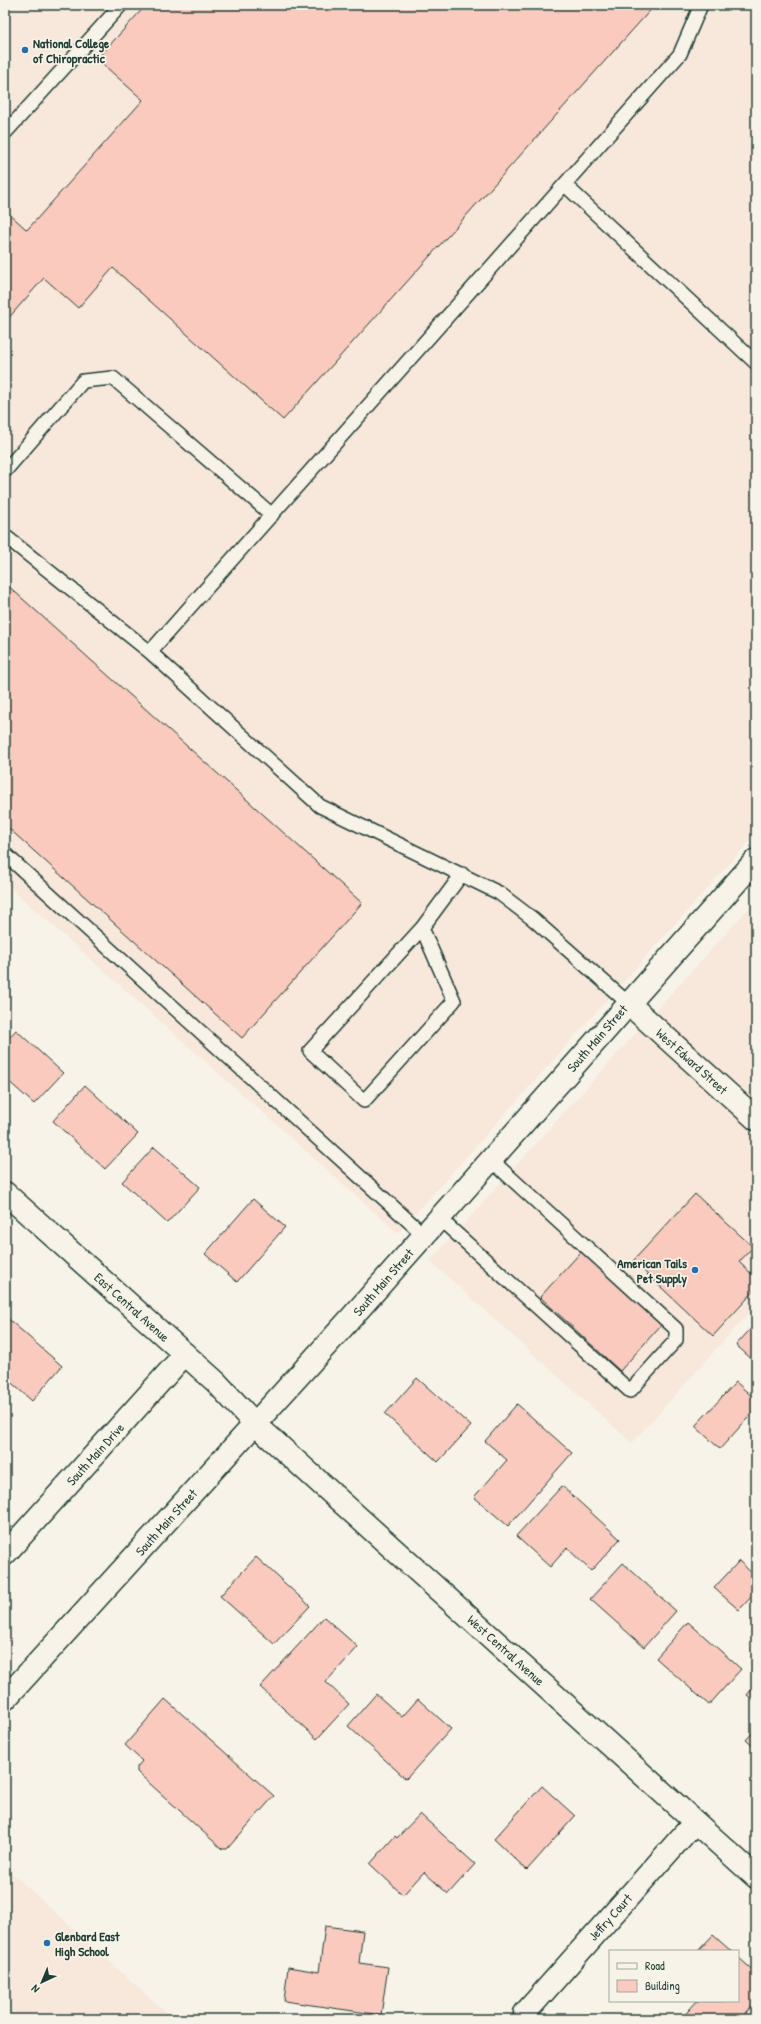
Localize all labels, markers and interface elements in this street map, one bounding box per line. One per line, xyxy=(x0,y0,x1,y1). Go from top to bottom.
place label: National College of Chiropractic xyxy=(33,34,110,68)
marker: National College of Chiropractic xyxy=(20,45,30,55)
street label: South Main Street xyxy=(563,1000,632,1076)
street label: West Edward Street xyxy=(652,1024,732,1098)
street label: South Main Street xyxy=(349,1244,418,1320)
place label: American Tails Pet Supply xyxy=(617,1254,687,1288)
marker: American Tails Pet Supply xyxy=(690,1265,700,1275)
street label: East Central Avenue xyxy=(90,1268,174,1346)
street label: South Main Drive xyxy=(62,1419,128,1489)
street label: South Main Street xyxy=(131,1484,201,1559)
street label: West Central Avenue xyxy=(464,1611,548,1689)
street label: Jeffry Court xyxy=(584,1889,636,1944)
place label: Glenbard East High School xyxy=(55,1927,120,1961)
marker: Glenbard East High School xyxy=(42,1938,52,1948)
legend xyxy=(609,1950,739,2002)
text: Road xyxy=(645,1957,665,1974)
north arrow xyxy=(22,1962,62,2002)
text: Building xyxy=(645,1977,680,1994)
text: N xyxy=(28,1982,42,1996)

